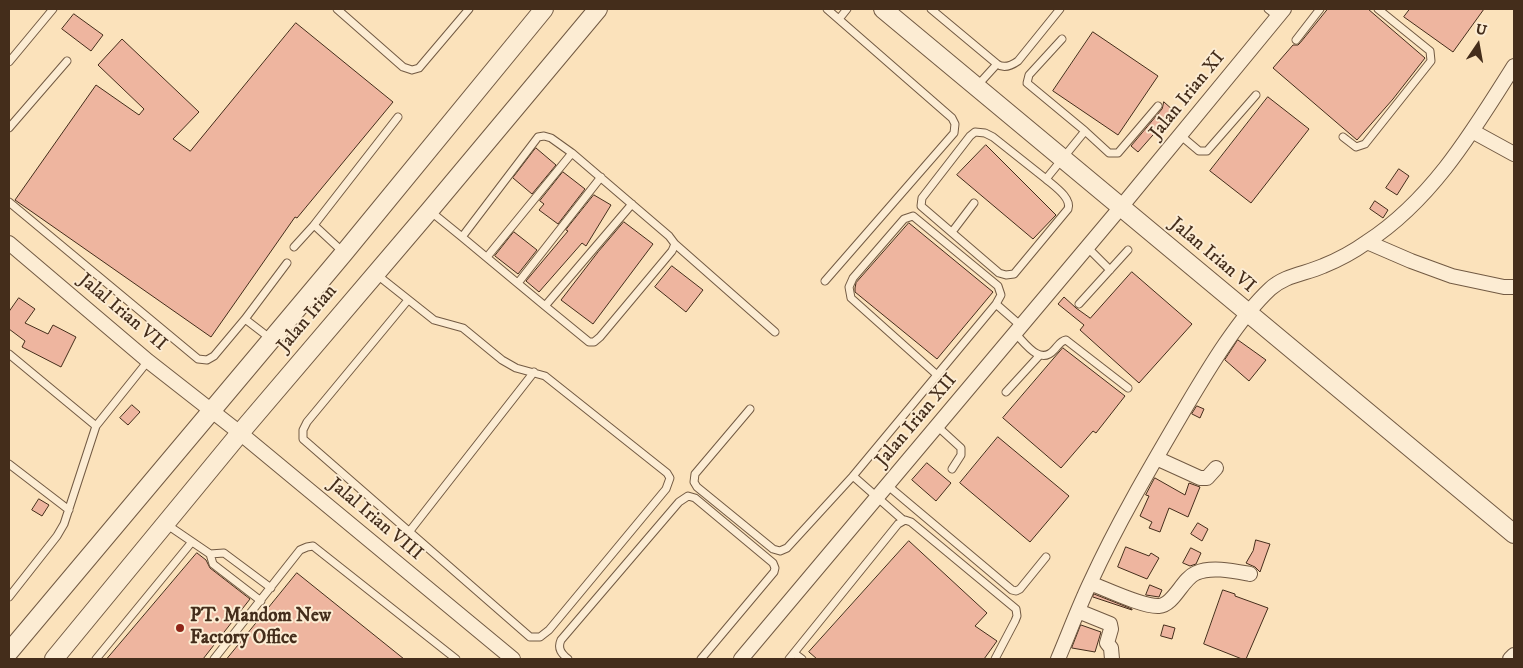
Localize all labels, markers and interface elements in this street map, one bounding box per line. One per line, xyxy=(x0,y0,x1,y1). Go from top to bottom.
north arrow xyxy=(1453,20,1503,70)
text: U xyxy=(1474,20,1488,40)
street label: Jalan Irian XI xyxy=(1146,47,1230,145)
street label: Jalan Irian VI xyxy=(1165,214,1259,298)
street label: Jalal Irian VII xyxy=(73,269,171,357)
street label: Jalan Irian xyxy=(273,281,343,357)
street label: Jalan Irian XII xyxy=(872,370,962,472)
street label: Jalal Irian VIII xyxy=(323,474,427,566)
place label: PT. Mandom New Factory Office xyxy=(190,606,331,650)
marker: PT. Mandom New Factory Office xyxy=(174,622,186,634)

